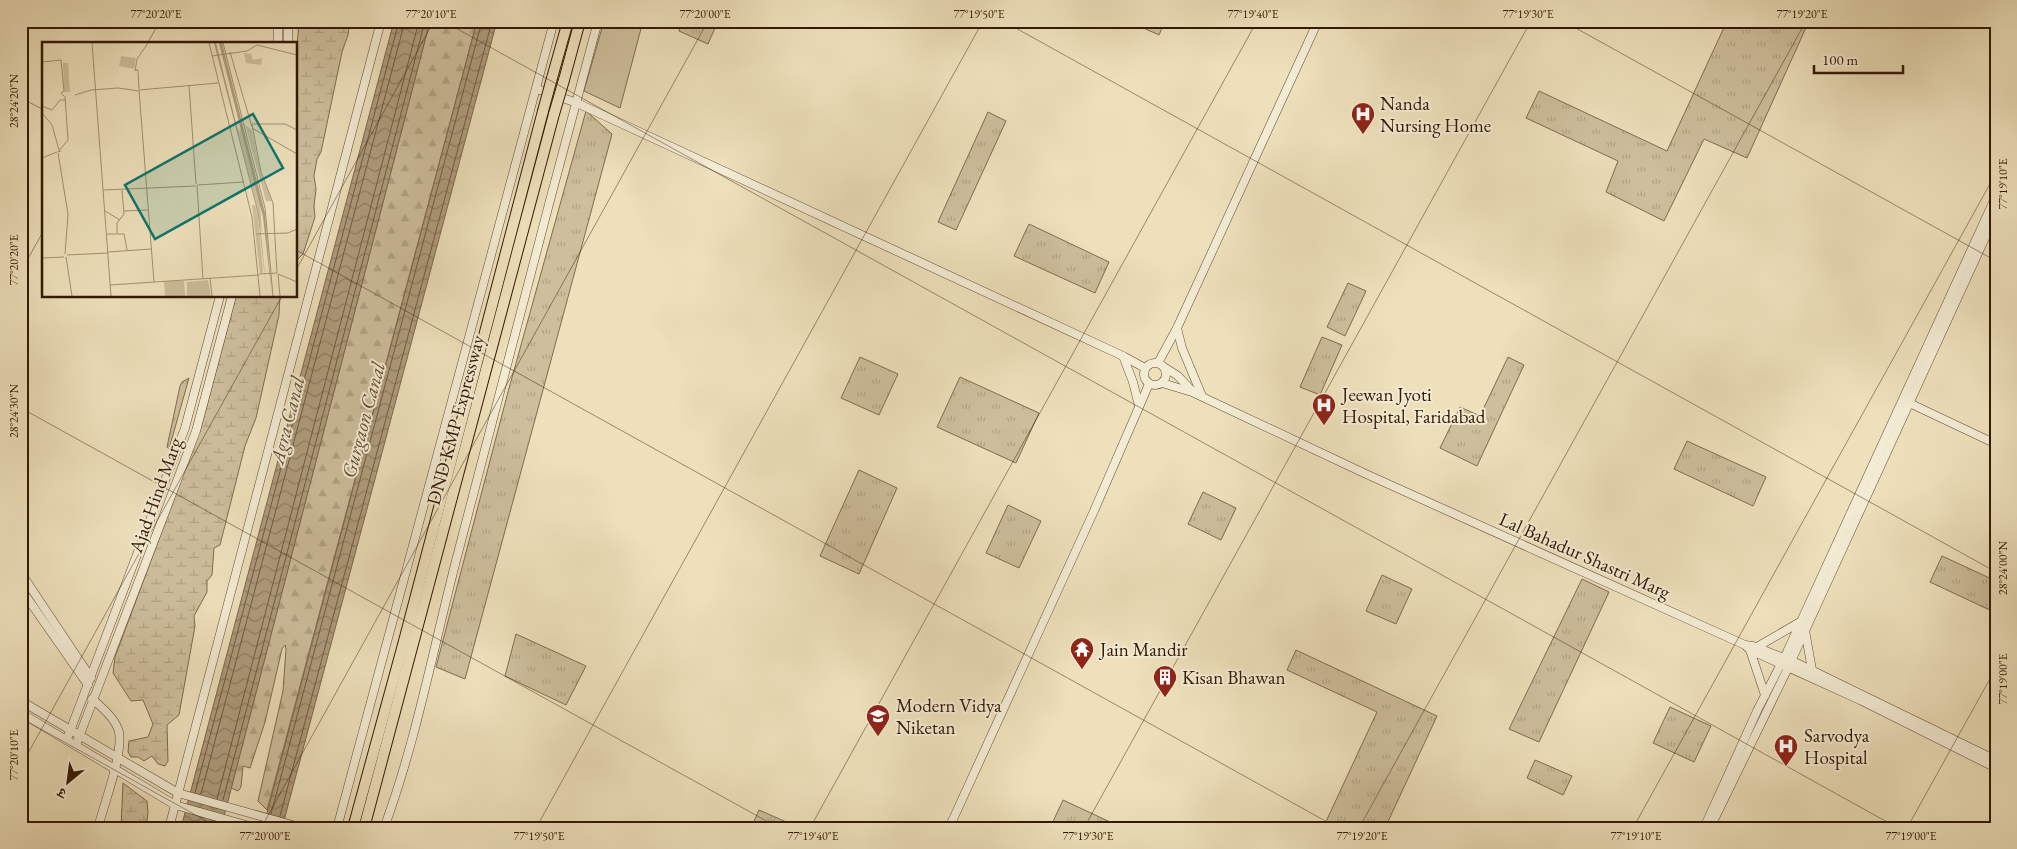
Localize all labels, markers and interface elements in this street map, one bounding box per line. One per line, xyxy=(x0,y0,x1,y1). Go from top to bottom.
text: 77°20'20"E xyxy=(130,6,182,22)
text: 77°20'10"E xyxy=(405,6,457,22)
text: 77°20'00"E xyxy=(679,6,731,22)
text: 77°19'50"E xyxy=(953,6,1005,22)
text: 77°19'40"E xyxy=(1227,6,1279,22)
text: 77°19'30"E xyxy=(1502,6,1554,22)
text: 77°19'20"E xyxy=(1776,6,1828,22)
inset map xyxy=(42,42,298,298)
scale bar xyxy=(1814,42,1903,74)
text: 100 m xyxy=(1822,50,1859,69)
text: 28°24'20"N xyxy=(6,74,22,128)
place label: Nanda Nursing Home xyxy=(1380,91,1491,138)
hospital icon: Nanda Nursing Home xyxy=(1350,101,1376,135)
text: 77°19'10"E xyxy=(1995,158,2011,210)
text: 77°20'20"E xyxy=(6,234,22,286)
street label: DND KMP Expressway xyxy=(421,332,490,508)
water label: Gurgaon Canal xyxy=(335,358,391,481)
water label: Agra Canal xyxy=(263,372,311,469)
place label: Jeewan Jyoti Hospital, Faridabad xyxy=(1340,382,1486,429)
text: 28°24'30"N xyxy=(6,384,22,438)
hospital icon: Jeewan Jyoti Hospital, Faridabad xyxy=(1311,392,1337,426)
street label: Ajad Hind Marg xyxy=(123,433,188,557)
street label: Lal Bahadur Shastri Marg xyxy=(1495,506,1675,605)
text: 28°24'00"N xyxy=(1995,541,2011,595)
temple icon: Jain Mandir xyxy=(1069,636,1095,670)
place label: Jain Mandir xyxy=(1098,637,1188,662)
text: 77°19'00"E xyxy=(1995,653,2011,705)
building icon: Kisan Bhawan xyxy=(1152,664,1178,698)
place label: Kisan Bhawan xyxy=(1182,665,1286,690)
place label: Modern Vidya Niketan xyxy=(896,693,1002,740)
school or university icon: Modern Vidya Niketan xyxy=(865,703,891,737)
place label: Sarvodya Hospital xyxy=(1804,723,1870,770)
text: 77°20'10"E xyxy=(6,729,22,781)
hospital icon: Sarvodya Hospital xyxy=(1773,733,1799,767)
north arrow xyxy=(42,756,92,806)
text: उ xyxy=(53,783,70,803)
text: 77°20'00"E xyxy=(239,828,291,844)
text: 77°19'50"E xyxy=(513,828,565,844)
text: 77°19'40"E xyxy=(787,828,839,844)
text: 77°19'30"E xyxy=(1062,828,1114,844)
text: 77°19'20"E xyxy=(1336,828,1388,844)
text: 77°19'10"E xyxy=(1610,828,1662,844)
text: 77°19'00"E xyxy=(1885,828,1937,844)

